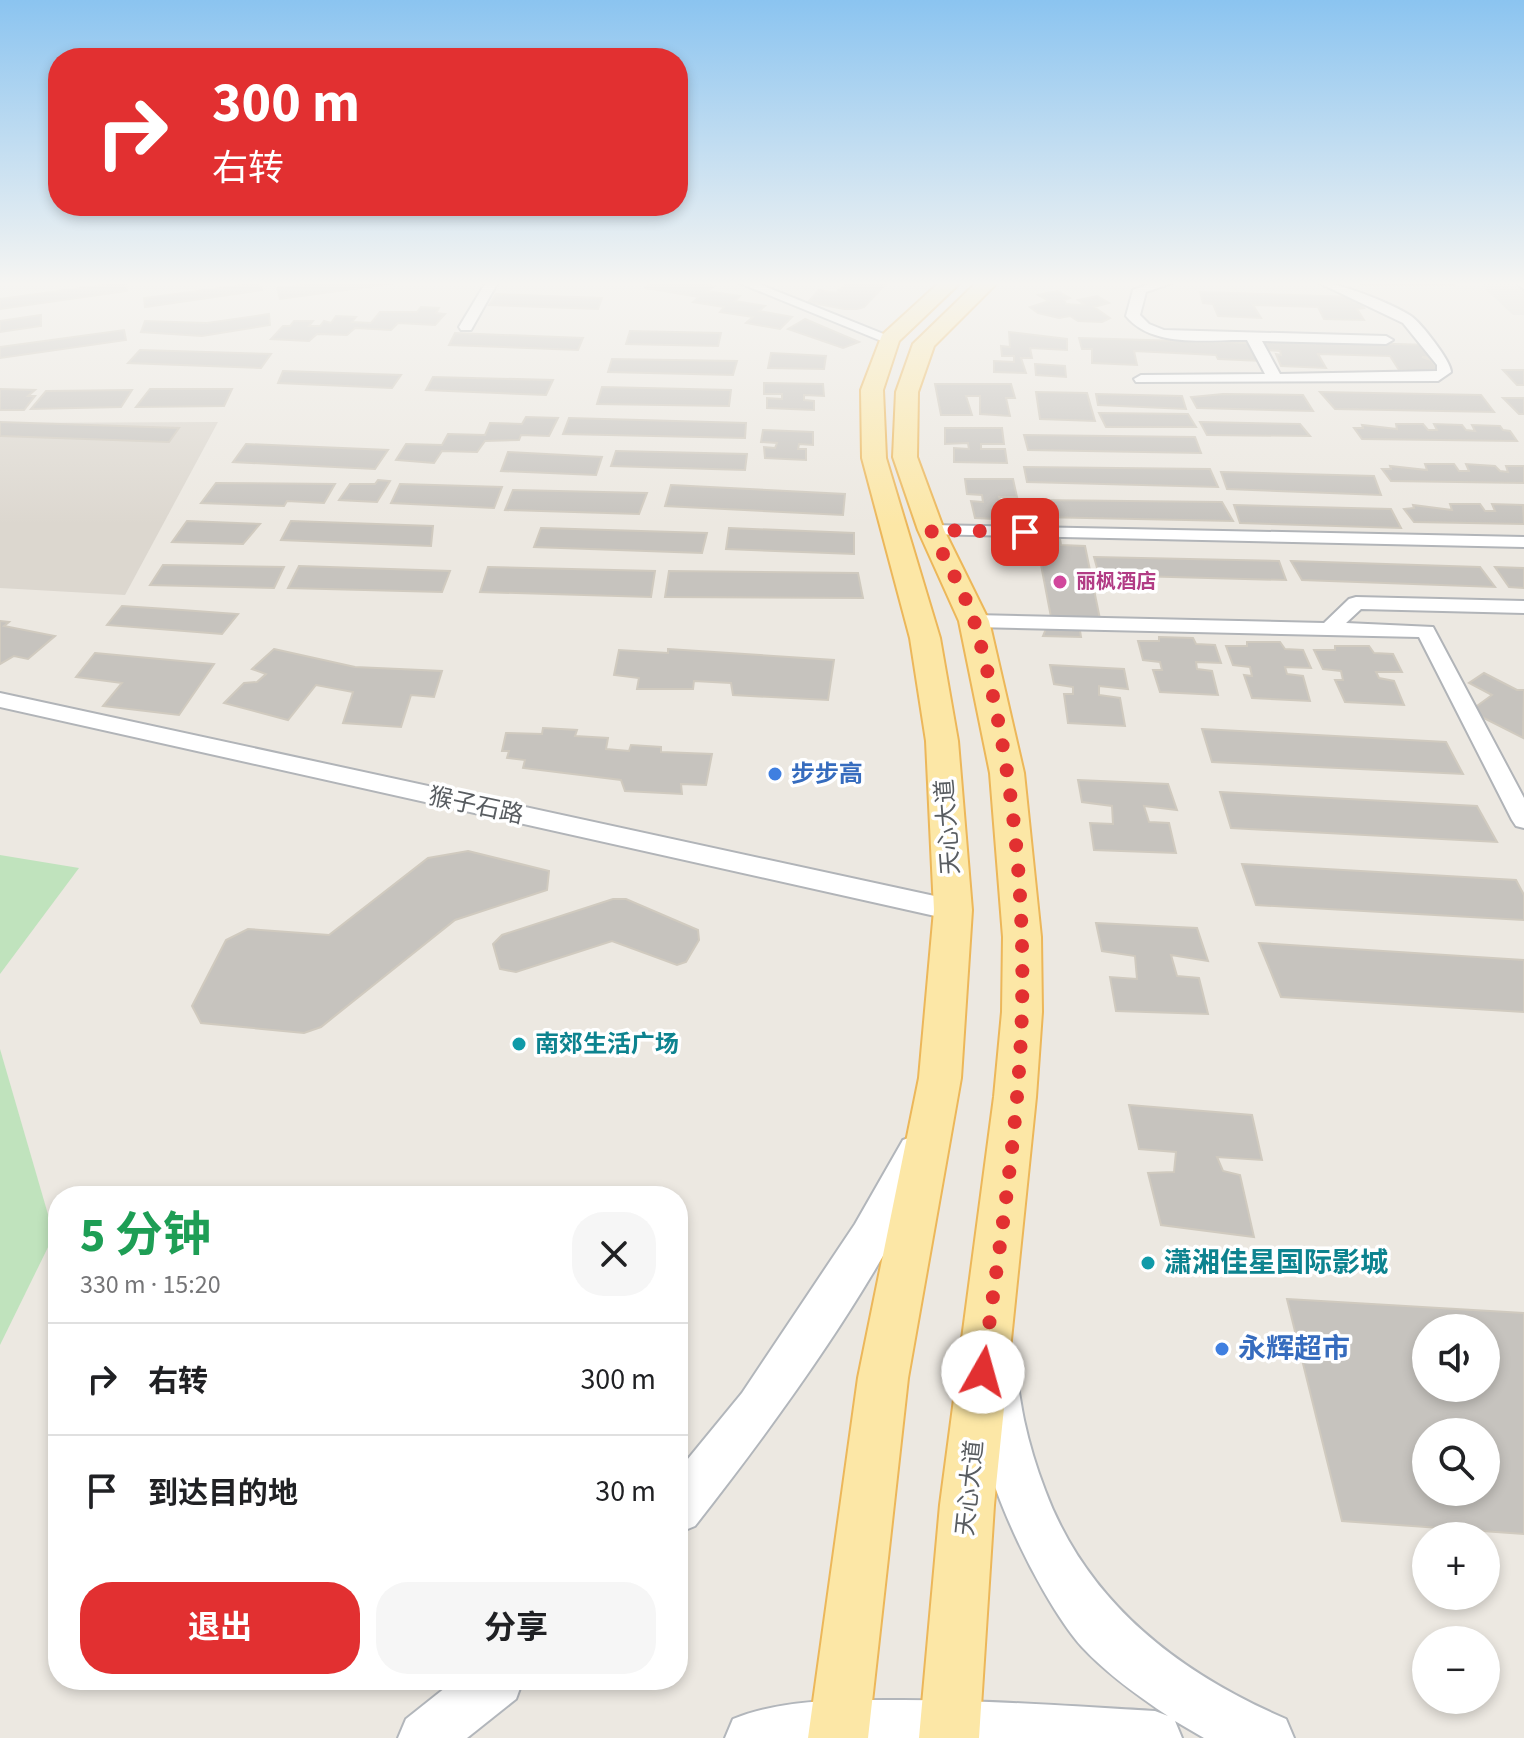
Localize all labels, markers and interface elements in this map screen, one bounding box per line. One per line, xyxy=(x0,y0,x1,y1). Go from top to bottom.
text: 300 m xyxy=(212,64,360,143)
icon: right xyxy=(80,80,184,184)
text: 右转 xyxy=(212,143,284,194)
pin xyxy=(991,498,1059,566)
icon: arrive xyxy=(1003,510,1047,554)
place label: 丽枫酒店 xyxy=(1076,568,1156,596)
marker: 丽枫酒店 xyxy=(1051,573,1069,591)
place label: 步步高 xyxy=(791,757,863,792)
marker: 步步高 xyxy=(766,765,784,783)
street label: 天心大道 xyxy=(927,778,969,876)
street label: 猴子石路 xyxy=(425,779,527,833)
place label: 南郊生活广场 xyxy=(535,1027,679,1062)
marker: 南郊生活广场 xyxy=(510,1035,528,1053)
text: 5 分钟 xyxy=(80,1202,211,1270)
button: close xyxy=(572,1212,656,1296)
place label: 潇湘佳星国际影城 xyxy=(1164,1243,1388,1283)
marker: 潇湘佳星国际影城 xyxy=(1139,1254,1157,1272)
text: 330 m · 15:20 xyxy=(80,1266,221,1303)
map controls xyxy=(1412,1314,1500,1714)
button: sound xyxy=(1412,1314,1500,1402)
place label: 永辉超市 xyxy=(1238,1329,1350,1369)
position arrow xyxy=(941,1330,1025,1414)
marker: 永辉超市 xyxy=(1213,1340,1231,1358)
icon: right xyxy=(80,1357,124,1401)
text: 300 m xyxy=(580,1358,656,1401)
text: 右转 xyxy=(148,1360,208,1403)
button: search xyxy=(1412,1418,1500,1506)
street label: 天心大道 xyxy=(948,1438,992,1538)
icon: arrive xyxy=(80,1469,124,1513)
text: 30 m xyxy=(595,1470,656,1513)
text: 到达目的地 xyxy=(148,1472,298,1515)
button: + xyxy=(1412,1522,1500,1610)
button: 退出 xyxy=(80,1582,360,1674)
button: 分享 xyxy=(376,1582,656,1674)
button: − xyxy=(1412,1626,1500,1714)

